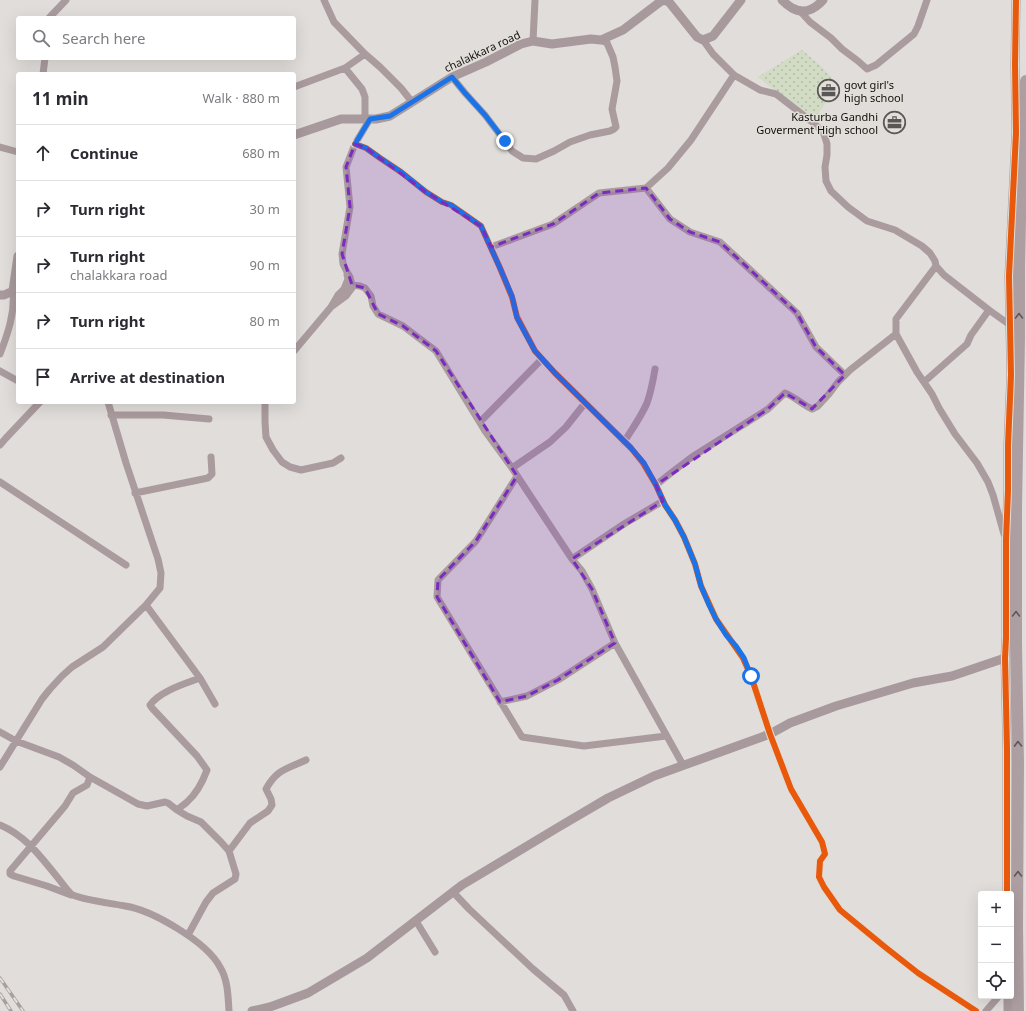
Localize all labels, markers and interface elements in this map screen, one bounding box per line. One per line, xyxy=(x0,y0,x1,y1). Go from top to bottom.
search box xyxy=(16,16,296,60)
icon: search xyxy=(30,27,52,49)
street label: chalakkara road xyxy=(441,27,523,75)
text: Search here xyxy=(62,28,145,48)
office icon: govt girl's high school xyxy=(816,77,842,103)
place label: govt girl's high school xyxy=(844,77,904,105)
text: 11 min xyxy=(32,87,89,110)
text: Walk · 880 m xyxy=(202,89,280,107)
place label: Kasturba Gandhi Goverment High school xyxy=(756,109,878,137)
office icon: Kasturba Gandhi Goverment High school xyxy=(881,109,907,135)
route end xyxy=(496,132,514,150)
icon: ahead xyxy=(32,142,54,164)
text: Continue xyxy=(70,143,138,163)
text: 680 m xyxy=(242,144,280,162)
icon: right xyxy=(32,198,54,220)
text: Turn right xyxy=(70,199,145,219)
text: 30 m xyxy=(250,200,280,218)
text: Turn right xyxy=(70,246,145,266)
icon: right xyxy=(32,254,54,276)
text: 90 m xyxy=(250,256,280,274)
text: chalakkara road xyxy=(70,266,167,284)
icon: right xyxy=(32,310,54,332)
text: Turn right xyxy=(70,311,145,331)
text: 80 m xyxy=(250,312,280,330)
one-way arrow xyxy=(1015,313,1023,319)
icon: arrive xyxy=(32,366,54,388)
text: Arrive at destination xyxy=(70,367,225,387)
one-way arrow xyxy=(1012,611,1020,617)
route start xyxy=(742,667,760,685)
one-way arrow xyxy=(1014,741,1022,747)
one-way arrow xyxy=(1014,871,1022,877)
map controls xyxy=(978,891,1014,999)
button: + xyxy=(978,891,1014,927)
button: − xyxy=(978,927,1014,963)
button: locate xyxy=(978,963,1014,999)

